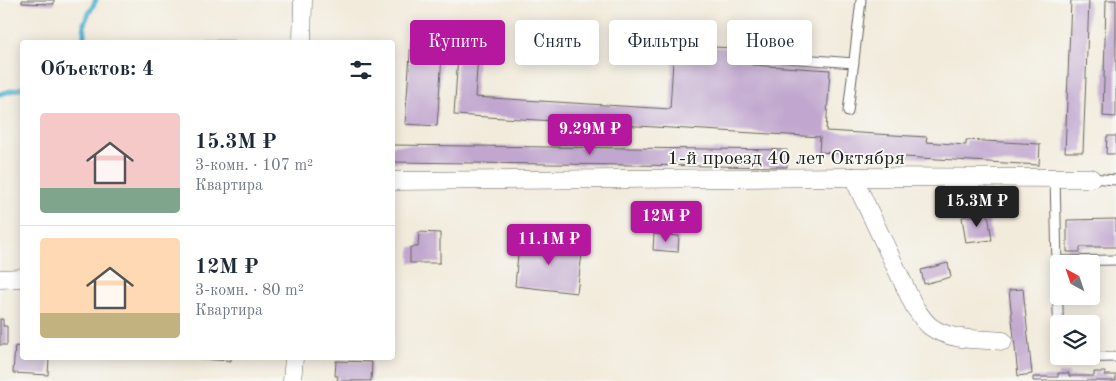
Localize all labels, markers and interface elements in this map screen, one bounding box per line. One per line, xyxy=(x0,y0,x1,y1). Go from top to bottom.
chip: Купить xyxy=(410,20,505,65)
chip: Снять xyxy=(515,20,599,65)
chip: Фильтры xyxy=(609,20,717,65)
chip: Новое xyxy=(727,20,812,65)
icon: filters xyxy=(347,56,375,84)
text: Объектов: 4 xyxy=(40,59,154,80)
pin: 9.29M ₽ xyxy=(544,114,636,156)
text: 9.29M ₽ xyxy=(559,122,621,138)
text: 15.3M ₽ xyxy=(195,132,277,153)
icon: home xyxy=(80,133,140,193)
street label: 1-й проезд 40 лет Октября xyxy=(667,149,905,169)
text: 3-комн. · 107 m² xyxy=(195,158,313,174)
text: Квартира xyxy=(195,178,263,194)
pin: 15.3M ₽ xyxy=(931,186,1023,228)
text: 15.3M ₽ xyxy=(946,194,1008,210)
pin: 12M ₽ xyxy=(631,200,701,243)
text: 12M ₽ xyxy=(642,209,690,225)
pin: 11.1M ₽ xyxy=(503,224,595,266)
text: 11.1M ₽ xyxy=(518,232,580,248)
north arrow xyxy=(1050,255,1100,305)
map controls xyxy=(1050,255,1100,365)
text: 12M ₽ xyxy=(195,257,259,278)
icon: home xyxy=(80,258,140,318)
text: 3-комн. · 80 m² xyxy=(195,283,304,299)
text: Квартира xyxy=(195,303,263,319)
button: layers xyxy=(1050,315,1100,365)

